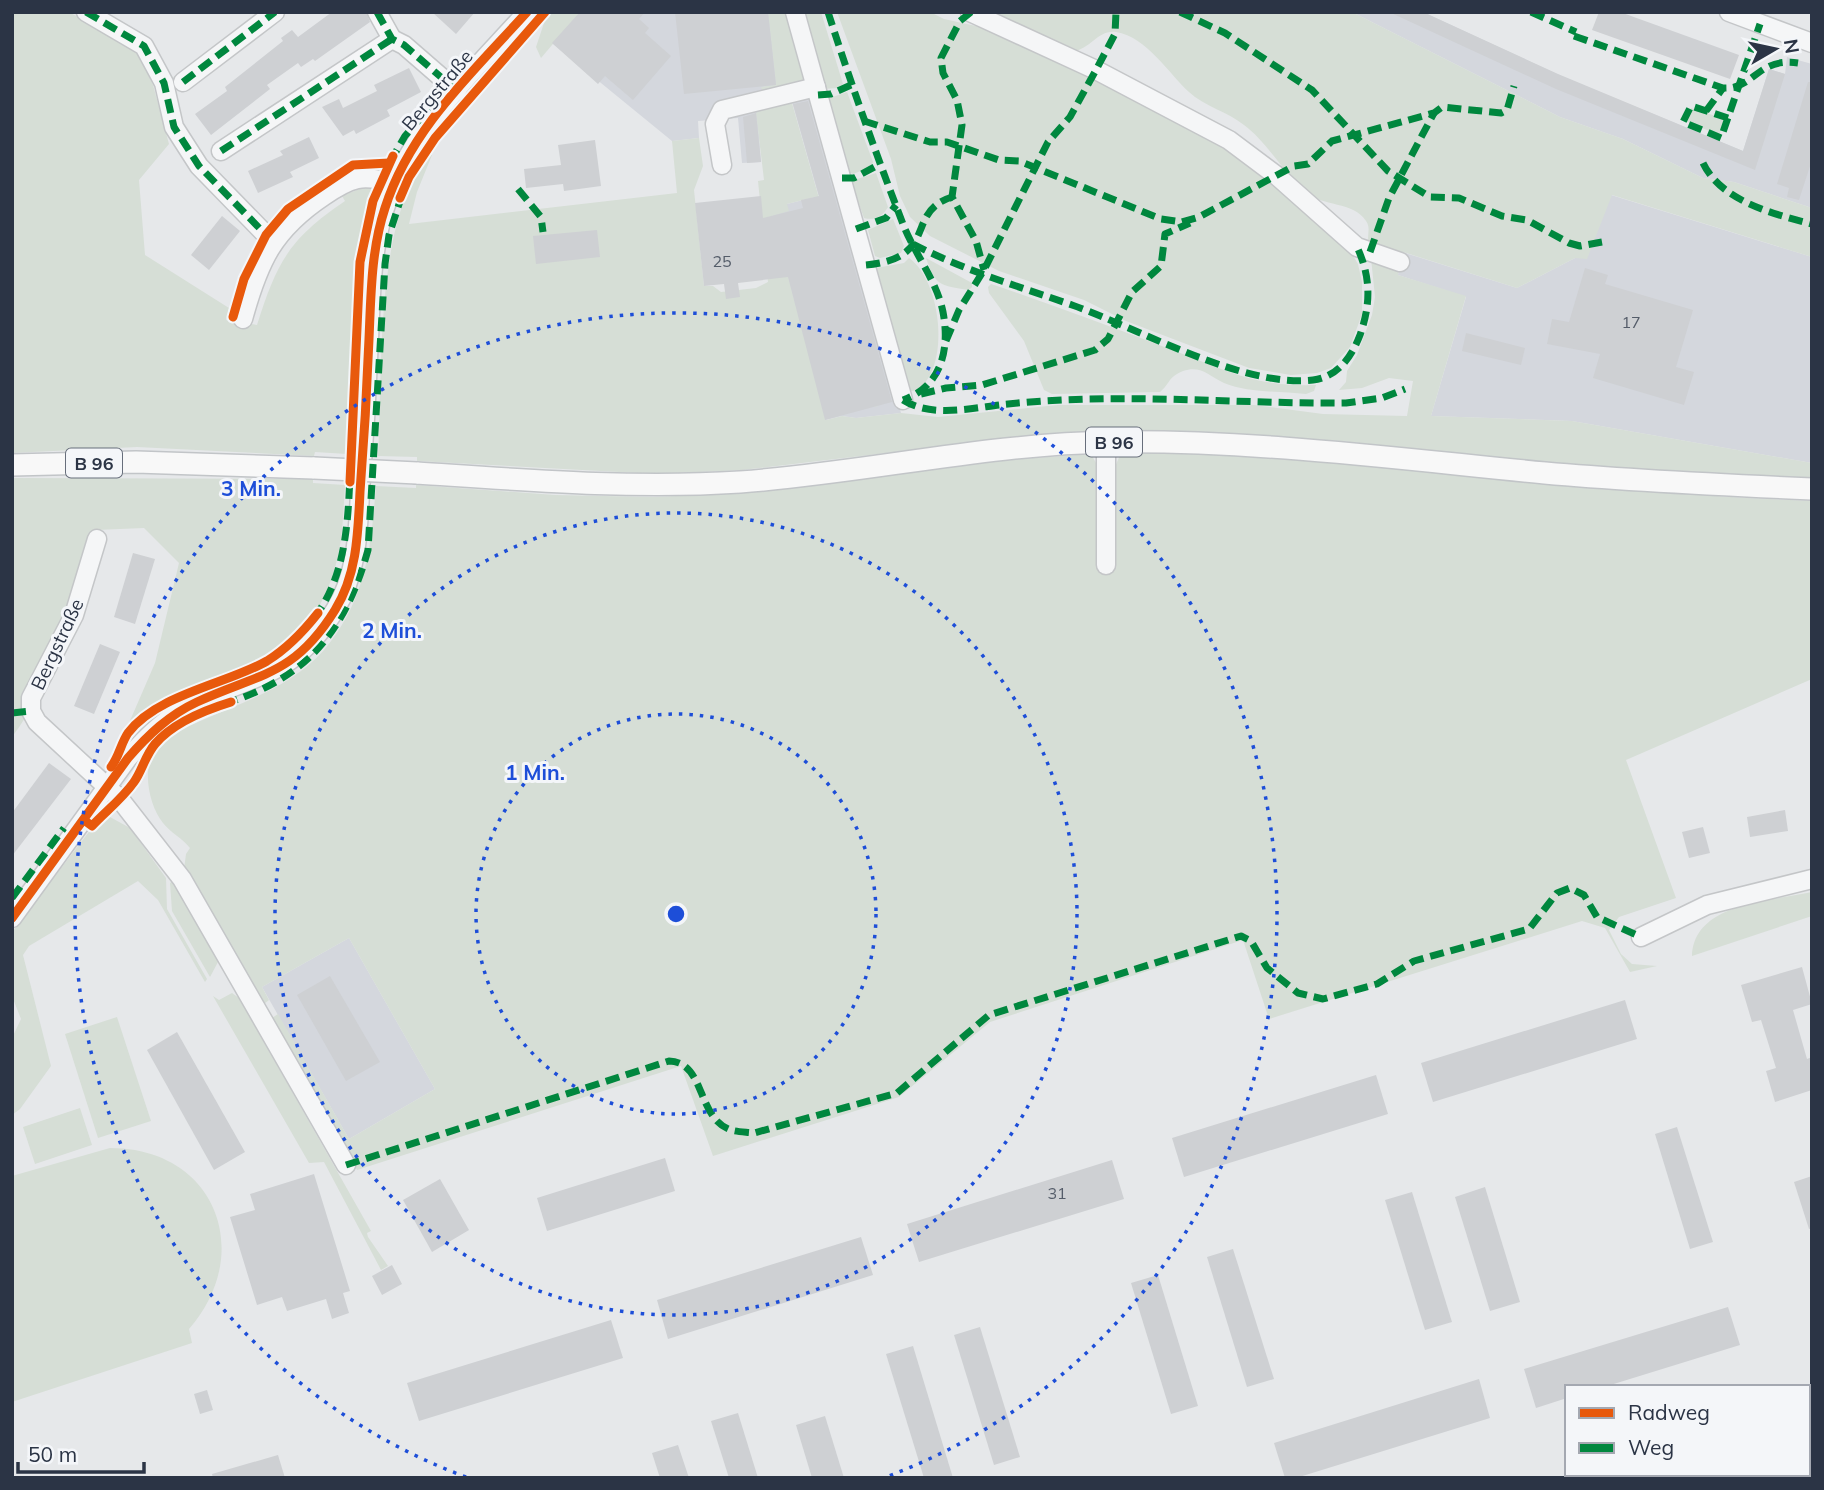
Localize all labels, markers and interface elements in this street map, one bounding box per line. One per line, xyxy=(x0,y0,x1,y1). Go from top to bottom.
north arrow xyxy=(1740,14,1810,84)
text: N xyxy=(1779,37,1805,55)
street label: Bergstraße xyxy=(396,45,478,135)
house number: 25 xyxy=(712,251,732,271)
house number: 17 xyxy=(1621,312,1641,332)
road number: B 96 xyxy=(1086,428,1142,457)
road number: B 96 xyxy=(66,448,122,477)
text: 3 Min. xyxy=(221,475,281,501)
street label: Bergstraße xyxy=(25,594,89,694)
text: 2 Min. xyxy=(362,617,422,643)
text: 1 Min. xyxy=(505,759,565,785)
centre of rings xyxy=(664,902,688,926)
house number: 31 xyxy=(1047,1183,1067,1203)
legend xyxy=(1565,1385,1810,1476)
text: Radweg xyxy=(1628,1399,1710,1425)
scale bar xyxy=(18,1430,144,1474)
text: Weg xyxy=(1628,1434,1674,1460)
text: 50 m xyxy=(28,1441,77,1467)

